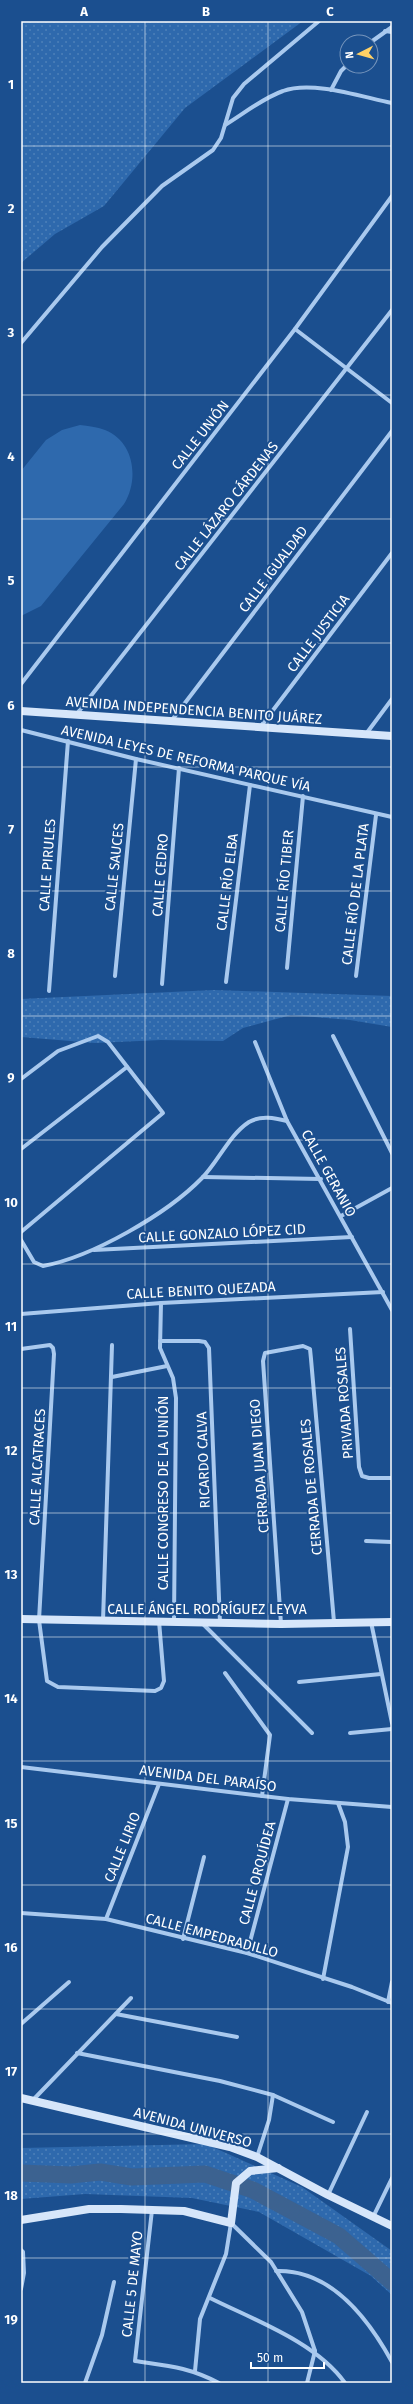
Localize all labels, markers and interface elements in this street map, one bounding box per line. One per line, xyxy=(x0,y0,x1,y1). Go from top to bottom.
text: A xyxy=(79,4,88,19)
text: B xyxy=(202,4,210,19)
text: C xyxy=(326,4,334,19)
north arrow xyxy=(339,34,379,74)
text: N xyxy=(343,51,356,59)
text: 1 xyxy=(8,77,14,92)
text: 2 xyxy=(8,201,15,216)
text: 3 xyxy=(7,325,15,340)
street label: CALLE UNIÓN xyxy=(167,397,233,473)
street label: CALLE LÁZARO CÁRDENAS xyxy=(170,437,282,574)
text: 4 xyxy=(7,449,15,464)
street label: CALLE IGUALDAD xyxy=(235,523,311,616)
text: 5 xyxy=(8,573,15,588)
street label: CALLE JUSTICIA xyxy=(284,591,353,676)
street label: AVENIDA INDEPENDENCIA BENITO JUÁREZ xyxy=(65,692,323,728)
text: 6 xyxy=(7,698,15,713)
street label: AVENIDA LEYES DE REFORMA PARQUE VÍA xyxy=(59,720,313,796)
street label: CALLE PIRULES xyxy=(36,818,59,912)
text: 7 xyxy=(8,822,14,837)
street label: CALLE SAUCES xyxy=(101,822,128,912)
street label: CALLE RÍO DE LA PLATA xyxy=(337,822,373,966)
street label: CALLE RÍO TIBER xyxy=(271,828,297,933)
street label: CALLE RÍO ELBA xyxy=(212,832,242,932)
street label: CALLE CEDRO xyxy=(149,833,172,917)
text: 8 xyxy=(7,946,15,961)
text: 9 xyxy=(7,1070,15,1085)
street label: CALLE GERANIO xyxy=(298,1127,360,1220)
text: 10 xyxy=(4,1195,18,1210)
street label: CALLE GONZALO LÓPEZ CID xyxy=(138,1220,306,1246)
street label: CALLE BENITO QUEZADA xyxy=(126,1278,276,1303)
text: 11 xyxy=(5,1319,17,1334)
street label: PRIVADA ROSALES xyxy=(332,1346,357,1460)
street label: CALLE CONGRESO DE LA UNIÓN xyxy=(154,1396,172,1590)
street label: CERRADA JUAN DIEGO xyxy=(246,1398,273,1534)
street label: CALLE ALCATRACES xyxy=(26,1408,49,1526)
street label: RICARDO CALVA xyxy=(193,1411,214,1509)
street label: CERRADA DE ROSALES xyxy=(297,1418,326,1556)
text: 12 xyxy=(5,1443,18,1458)
text: 13 xyxy=(5,1567,18,1582)
street label: CALLE ÁNGEL RODRÍGUEZ LEYVA xyxy=(107,1600,307,1618)
text: 14 xyxy=(4,1691,18,1706)
street label: AVENIDA DEL PARAÍSO xyxy=(138,1761,278,1795)
street label: CALLE LIRIO xyxy=(101,1810,144,1885)
text: 15 xyxy=(4,1816,18,1831)
street label: CALLE ORQUÍDEA xyxy=(235,1819,279,1927)
street label: CALLE EMPEDRADILLO xyxy=(144,1910,280,1961)
text: 16 xyxy=(4,1940,18,1955)
text: 17 xyxy=(5,2064,17,2079)
street label: AVENIDA UNIVERSO xyxy=(132,2104,254,2151)
text: 18 xyxy=(4,2188,18,2203)
street label: CALLE 5 DE MAYO xyxy=(118,2230,147,2338)
text: 19 xyxy=(4,2312,18,2327)
scale bar xyxy=(251,2344,324,2370)
text: 50 m xyxy=(257,2351,283,2365)

